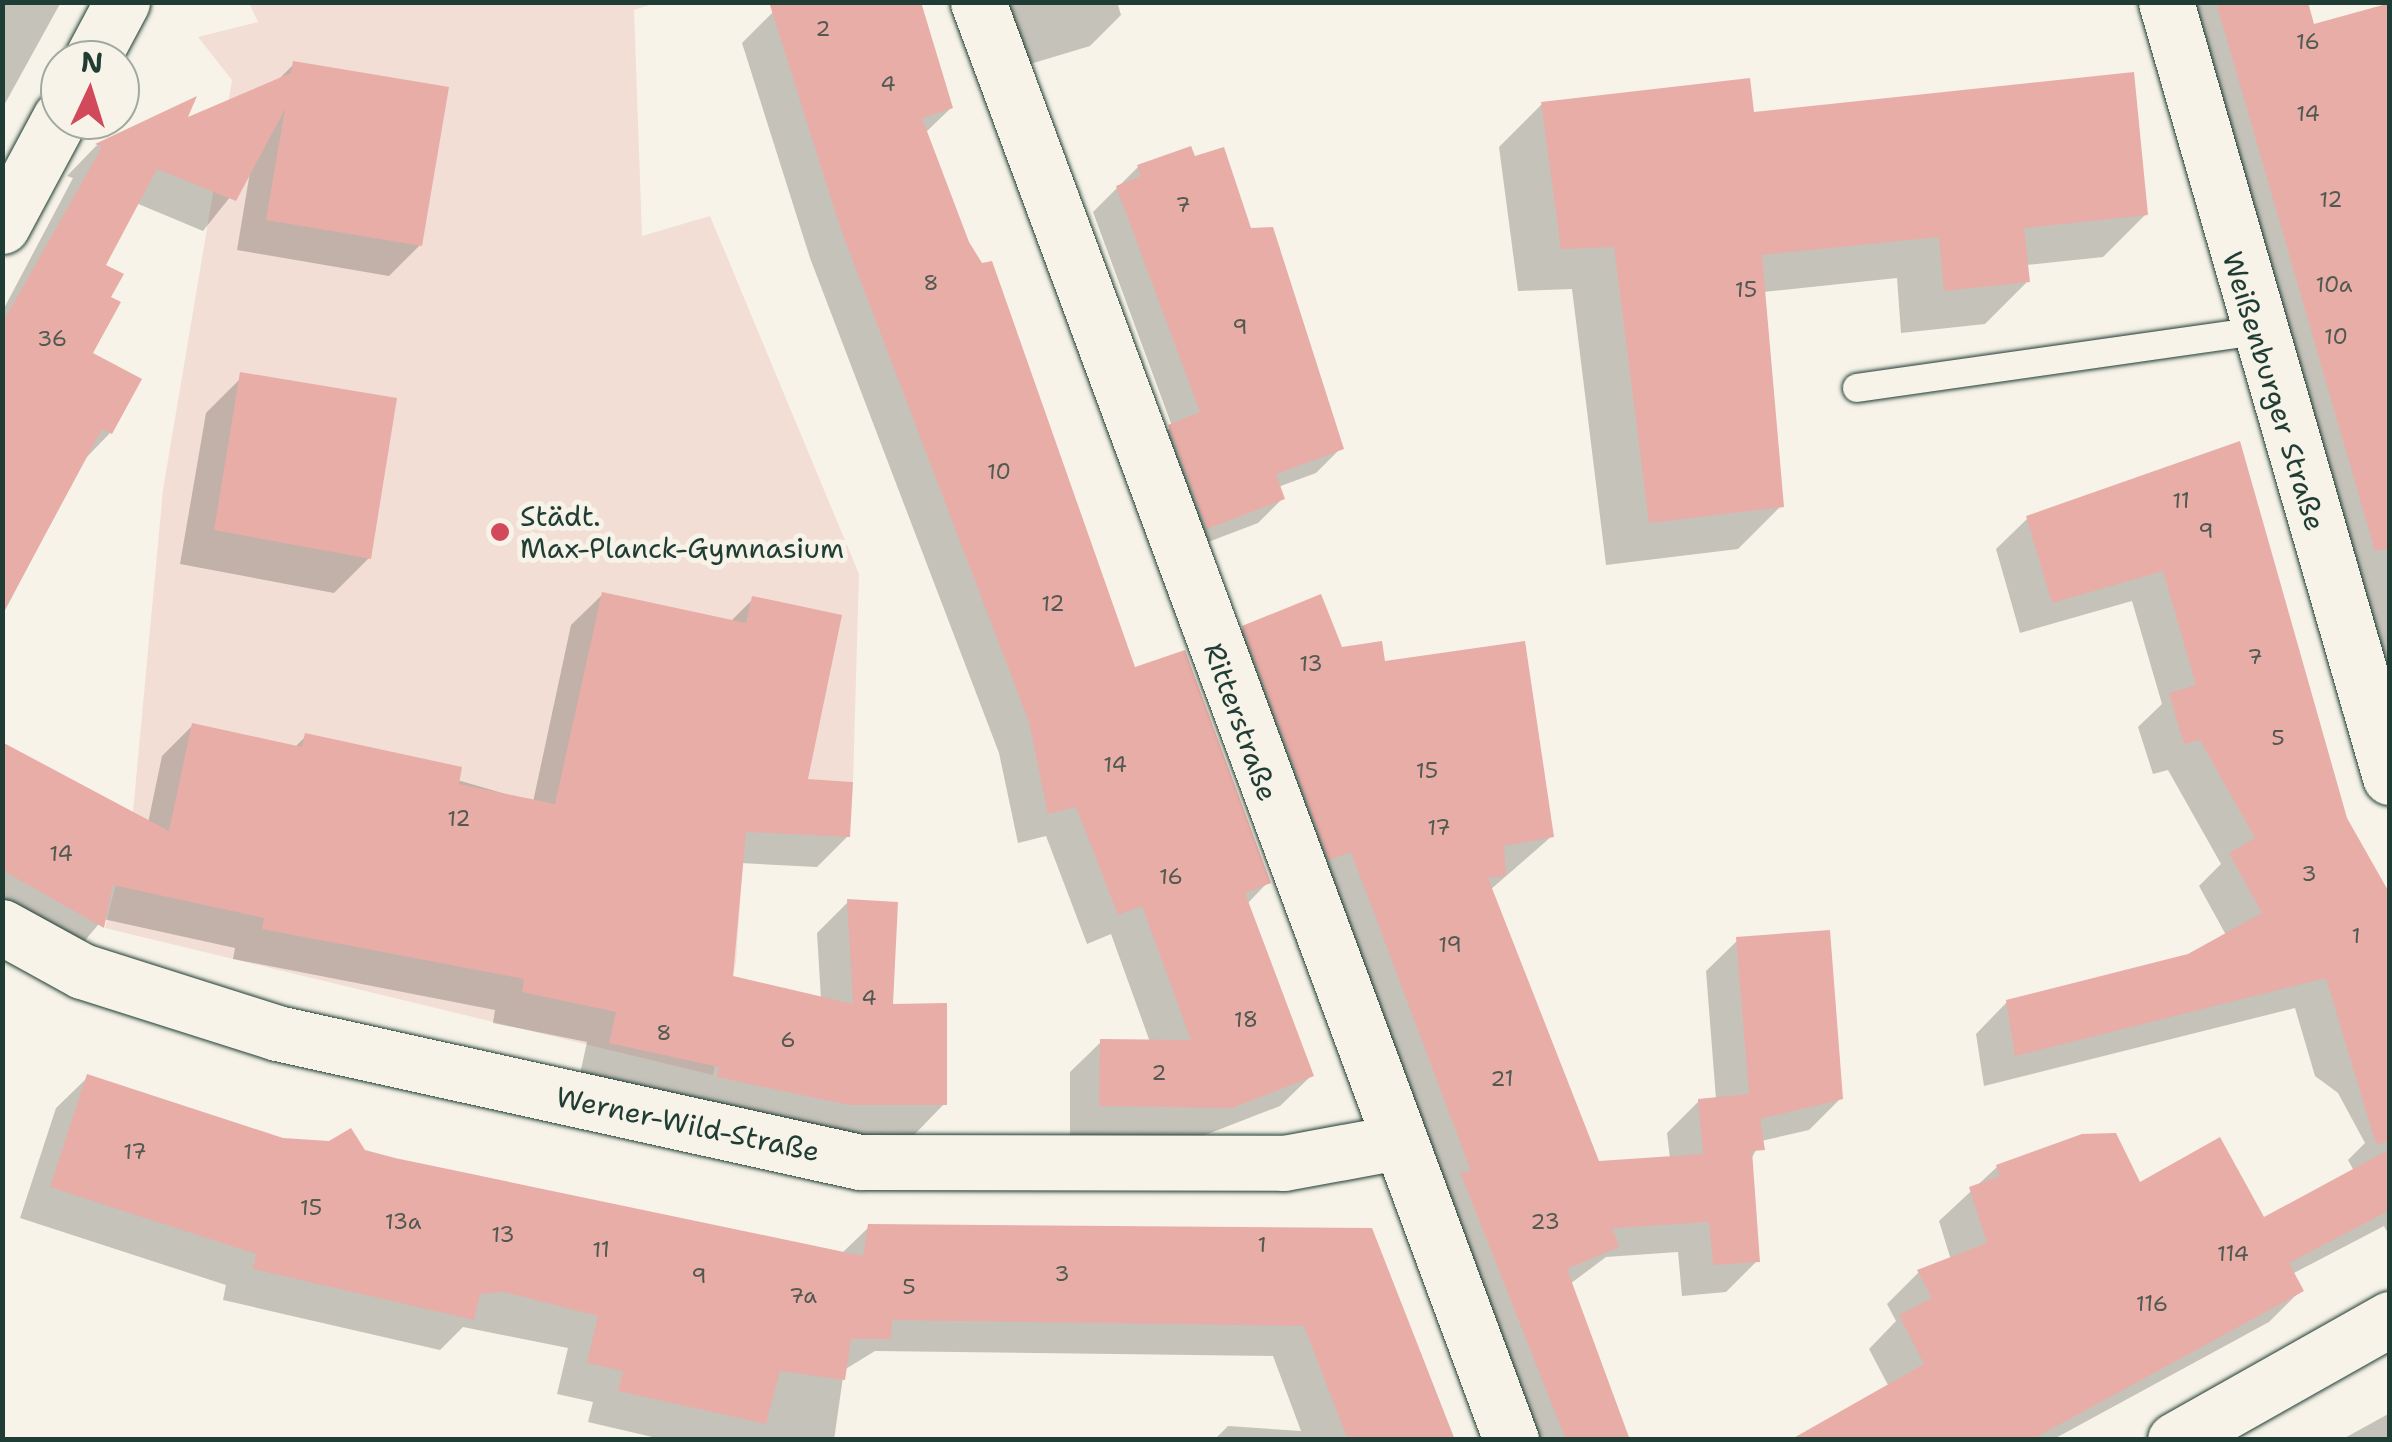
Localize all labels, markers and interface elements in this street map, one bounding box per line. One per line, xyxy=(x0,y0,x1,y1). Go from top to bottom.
house number: 2 xyxy=(815,16,831,42)
house number: 16 xyxy=(2296,29,2320,55)
north arrow xyxy=(40,40,140,140)
text: N xyxy=(80,42,104,82)
house number: 4 xyxy=(880,71,896,97)
house number: 14 xyxy=(2296,101,2320,127)
house number: 12 xyxy=(2319,187,2343,213)
house number: 7 xyxy=(1175,192,1191,218)
street label: Weißenburger Straße xyxy=(2216,247,2332,535)
house number: 8 xyxy=(923,270,939,296)
house number: 10a xyxy=(2315,272,2353,298)
house number: 15 xyxy=(1735,277,1757,303)
house number: 9 xyxy=(1232,314,1248,340)
house number: 10 xyxy=(2324,324,2348,350)
house number: 36 xyxy=(37,326,67,352)
house number: 10 xyxy=(987,459,1011,485)
house number: 11 xyxy=(2172,488,2190,514)
place label: Städt. Max-Planck-Gymnasium xyxy=(520,499,844,565)
house number: 9 xyxy=(2198,518,2214,544)
marker: Städt. Max-Planck-Gymnasium xyxy=(489,521,511,543)
house number: 12 xyxy=(1041,591,1065,617)
street label: Ritterstraße xyxy=(1197,638,1285,806)
house number: 7 xyxy=(2247,644,2263,670)
house number: 13 xyxy=(1299,651,1323,677)
house number: 5 xyxy=(2271,725,2285,751)
house number: 14 xyxy=(1103,752,1127,778)
house number: 15 xyxy=(1416,758,1438,784)
house number: 12 xyxy=(447,806,471,832)
house number: 17 xyxy=(1427,815,1451,841)
house number: 14 xyxy=(49,841,73,867)
house number: 3 xyxy=(2301,861,2317,887)
house number: 16 xyxy=(1159,864,1183,890)
house number: 1 xyxy=(2351,923,2361,949)
house number: 19 xyxy=(1438,932,1462,958)
house number: 4 xyxy=(861,985,877,1011)
house number: 18 xyxy=(1234,1007,1258,1033)
house number: 8 xyxy=(656,1020,672,1046)
house number: 6 xyxy=(780,1027,796,1053)
house number: 2 xyxy=(1151,1060,1167,1086)
house number: 21 xyxy=(1490,1066,1514,1092)
street label: Werner-Wild-Straße xyxy=(553,1080,823,1168)
house number: 17 xyxy=(123,1139,147,1165)
house number: 15 xyxy=(300,1195,322,1221)
house number: 13a xyxy=(385,1209,421,1235)
house number: 23 xyxy=(1530,1209,1560,1235)
house number: 13 xyxy=(491,1222,515,1248)
house number: 1 xyxy=(1257,1232,1267,1258)
house number: 11 xyxy=(592,1237,610,1263)
house number: 114 xyxy=(2217,1241,2249,1267)
house number: 3 xyxy=(1054,1261,1070,1287)
house number: 9 xyxy=(691,1263,707,1289)
house number: 5 xyxy=(902,1274,916,1300)
house number: 7a xyxy=(789,1283,817,1309)
house number: 116 xyxy=(2136,1291,2168,1317)

